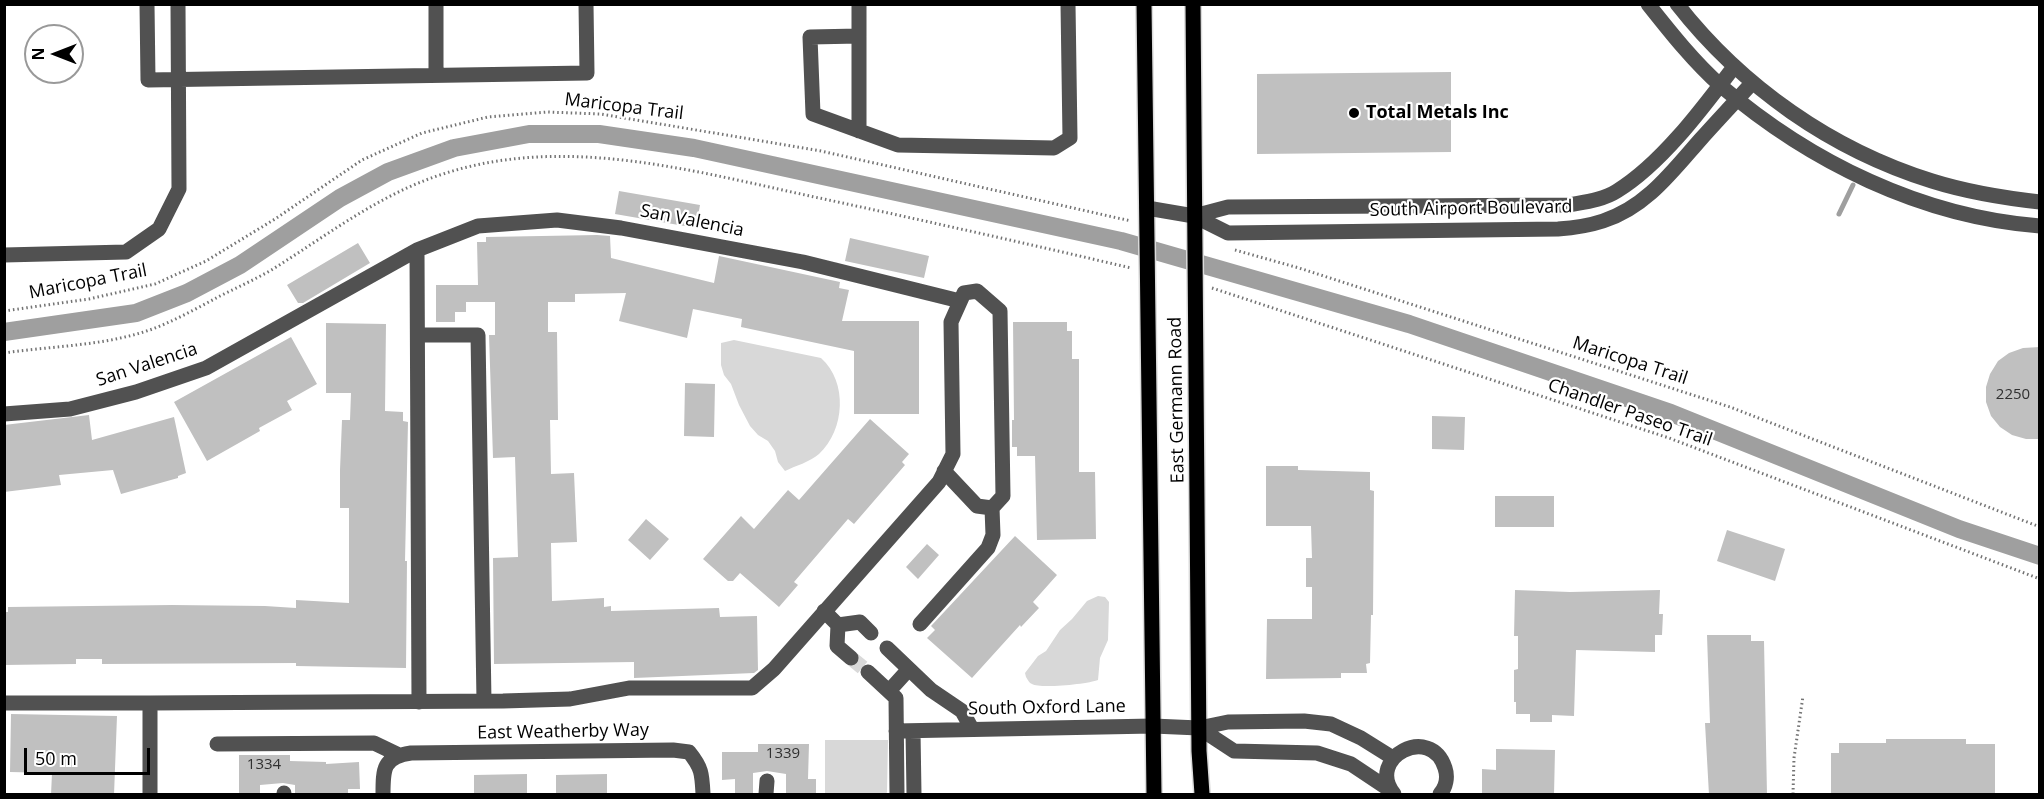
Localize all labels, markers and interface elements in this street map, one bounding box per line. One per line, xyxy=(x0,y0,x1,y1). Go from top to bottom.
north arrow xyxy=(24,24,84,84)
text: N xyxy=(27,48,49,61)
street label: Maricopa Trail xyxy=(563,89,685,125)
place label: Total Metals Inc xyxy=(1366,102,1509,124)
marker: Total Metals Inc xyxy=(1347,106,1361,120)
street label: South Airport Boulevard xyxy=(1369,196,1573,222)
street label: San Valencia xyxy=(638,200,746,242)
street label: Maricopa Trail xyxy=(27,260,149,304)
street label: East Germann Road xyxy=(1165,317,1189,483)
street label: Maricopa Trail xyxy=(1570,332,1690,390)
street label: San Valencia xyxy=(94,338,200,392)
street label: Chandler Paseo Trail xyxy=(1545,375,1715,451)
house number: 2250 xyxy=(1996,386,2030,404)
street label: South Oxford Lane xyxy=(968,696,1126,720)
street label: East Weatherby Way xyxy=(477,720,649,744)
scale bar xyxy=(27,736,153,774)
house number: 1339 xyxy=(766,745,800,763)
text: 50 m xyxy=(35,746,77,770)
house number: 1334 xyxy=(247,756,281,774)

